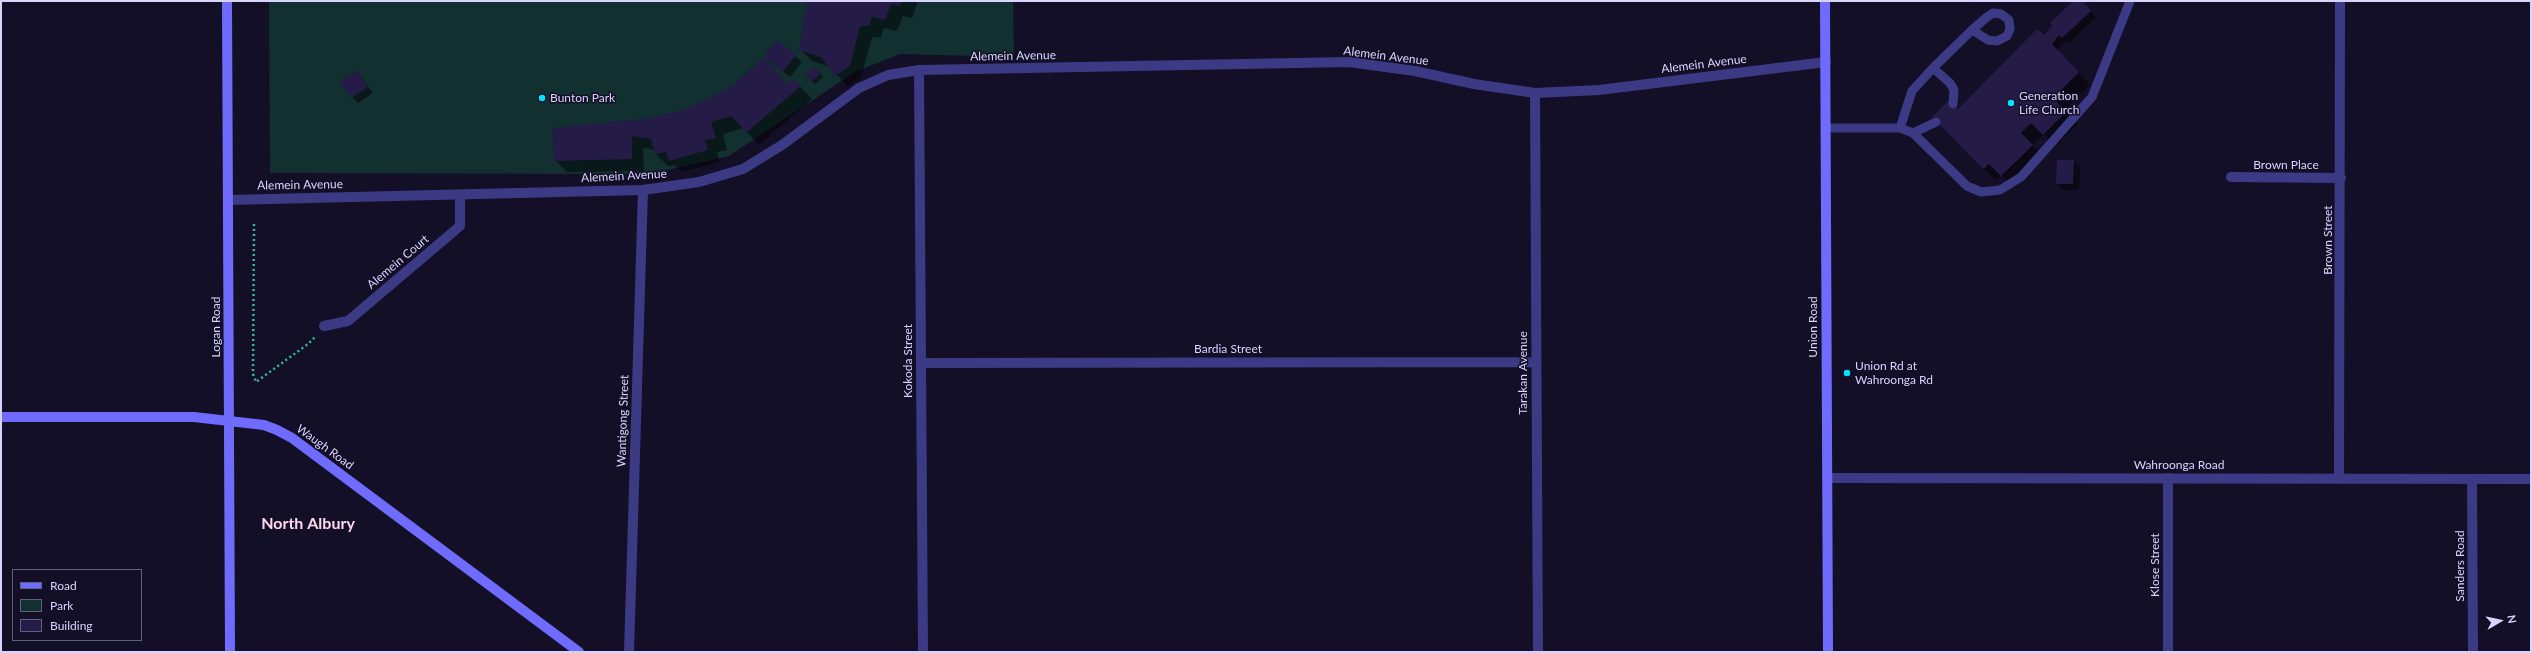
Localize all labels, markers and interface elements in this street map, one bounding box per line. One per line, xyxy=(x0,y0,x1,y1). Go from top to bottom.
street label: Alemein Avenue xyxy=(1343,44,1429,68)
street label: Alemein Avenue xyxy=(970,48,1056,64)
street label: Alemein Avenue xyxy=(1661,52,1747,76)
place label: Generation Life Church xyxy=(2019,89,2079,117)
place label: Bunton Park xyxy=(550,91,615,105)
marker: Bunton Park xyxy=(537,93,547,103)
marker: Generation Life Church xyxy=(2006,98,2016,108)
street label: Brown Place xyxy=(2253,158,2319,172)
street label: Alemein Avenue xyxy=(581,167,667,185)
street label: Alemein Avenue xyxy=(257,177,343,193)
street label: Brown Street xyxy=(2321,205,2335,275)
street label: Alemein Court xyxy=(364,232,432,292)
street label: Logan Road xyxy=(209,296,223,358)
street label: Union Road xyxy=(1806,296,1820,358)
street label: Kokoda Street xyxy=(901,324,915,398)
street label: Tarakan Avenue xyxy=(1516,331,1530,415)
street label: Bardia Street xyxy=(1194,342,1262,356)
place label: Union Rd at Wahroonga Rd xyxy=(1855,359,1933,387)
marker: Union Rd at Wahroonga Rd xyxy=(1842,368,1852,378)
street label: Wantigong Street xyxy=(614,375,632,467)
street label: Waugh Road xyxy=(294,421,356,473)
street label: Wahroonga Road xyxy=(2134,458,2224,472)
district label: North Albury xyxy=(261,514,355,534)
street label: Sanders Road xyxy=(2453,530,2467,602)
street label: Klose Street xyxy=(2148,533,2162,597)
legend xyxy=(12,569,142,641)
text: Road xyxy=(50,578,77,593)
text: Park xyxy=(50,598,73,613)
north arrow xyxy=(2480,601,2520,641)
text: N xyxy=(2505,614,2519,624)
text: Building xyxy=(50,618,93,633)

